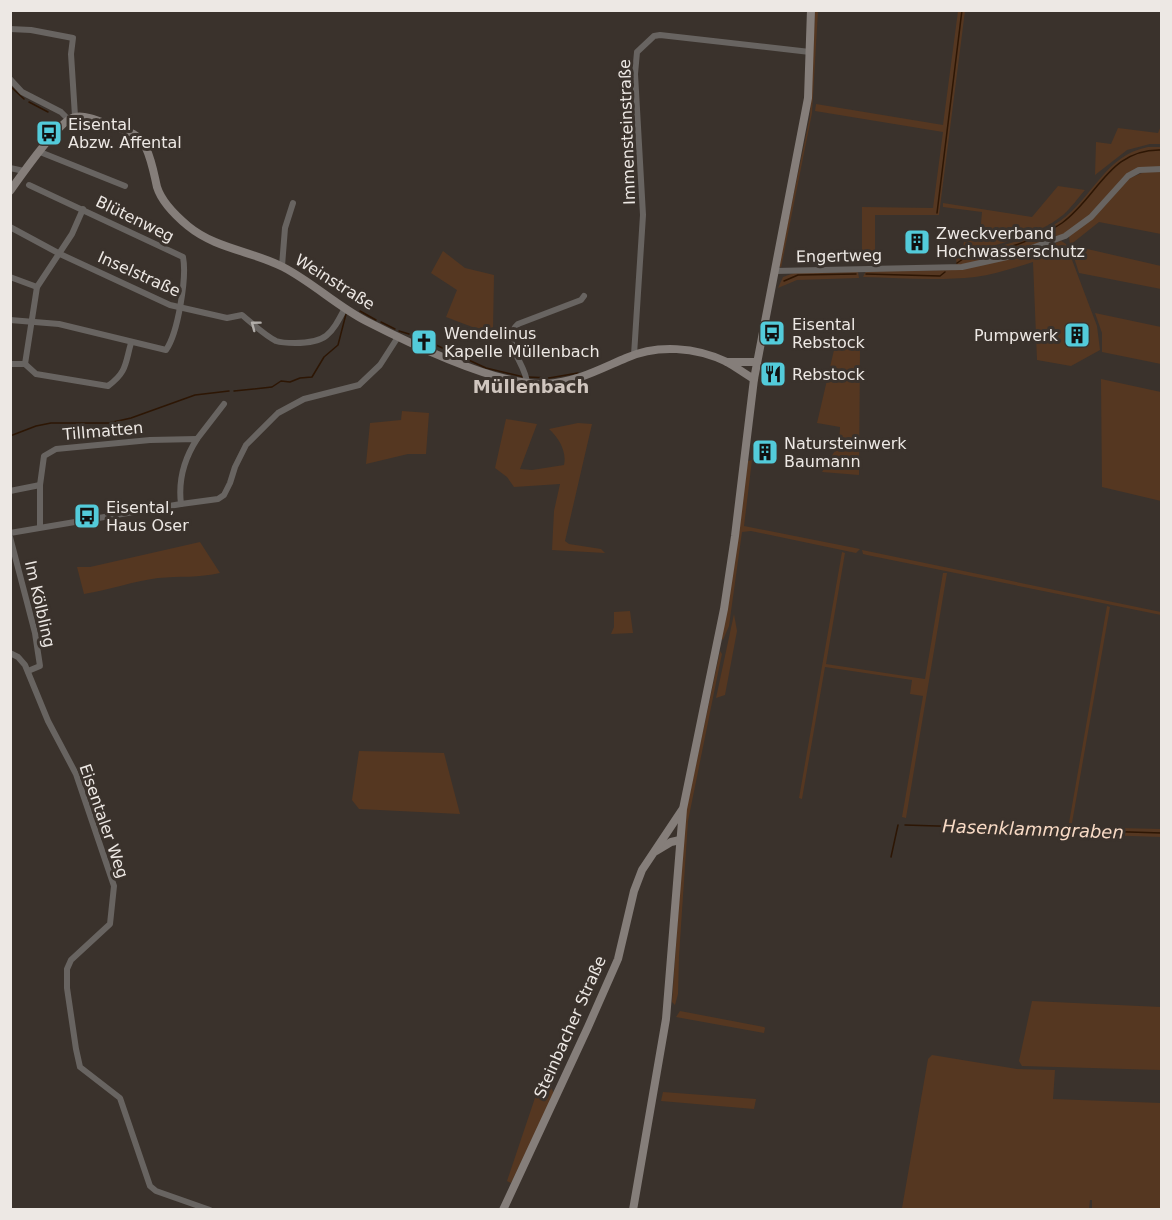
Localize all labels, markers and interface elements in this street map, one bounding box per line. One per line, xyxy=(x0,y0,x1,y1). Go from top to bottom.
street label: Immensteinstraße xyxy=(615,59,639,205)
place label: Eisental Abzw. Affental xyxy=(68,115,182,152)
bus stop icon: Eisental Abzw. Affental xyxy=(34,118,64,148)
street label: Blütenweg xyxy=(93,192,177,246)
place label: Zweckverband Hochwasserschutz xyxy=(936,224,1085,261)
building icon: Zweckverband Hochwasserschutz xyxy=(902,227,932,257)
street label: Engertweg xyxy=(796,246,882,266)
street label: Inselstraße xyxy=(95,247,183,301)
street label: Weinstraße xyxy=(292,250,378,314)
place label: Eisental Rebstock xyxy=(792,315,866,352)
bus stop icon: Eisental Rebstock xyxy=(757,318,787,348)
building icon: Pumpwerk xyxy=(1062,320,1092,350)
one-way arrow xyxy=(250,321,261,332)
place label: Wendelinus Kapelle Müllenbach xyxy=(444,324,600,361)
place label: Pumpwerk xyxy=(974,326,1059,345)
church icon: Wendelinus Kapelle Müllenbach xyxy=(409,327,439,357)
restaurant icon: Rebstock xyxy=(758,359,788,389)
place label: Rebstock xyxy=(792,365,866,384)
district label: Müllenbach xyxy=(473,376,589,397)
street label: Tillmatten xyxy=(61,418,144,444)
place label: Natursteinwerk Baumann xyxy=(784,434,907,471)
building icon: Natursteinwerk Baumann xyxy=(750,437,780,467)
place label: Eisental, Haus Oser xyxy=(106,498,189,535)
bus stop icon: Eisental, Haus Oser xyxy=(72,501,102,531)
street label: Im Kölbling xyxy=(21,559,59,649)
street label: Eisentaler Weg xyxy=(76,761,132,881)
water label: Hasenklammgraben xyxy=(942,815,1124,843)
street label: Steinbacher Straße xyxy=(530,953,610,1101)

